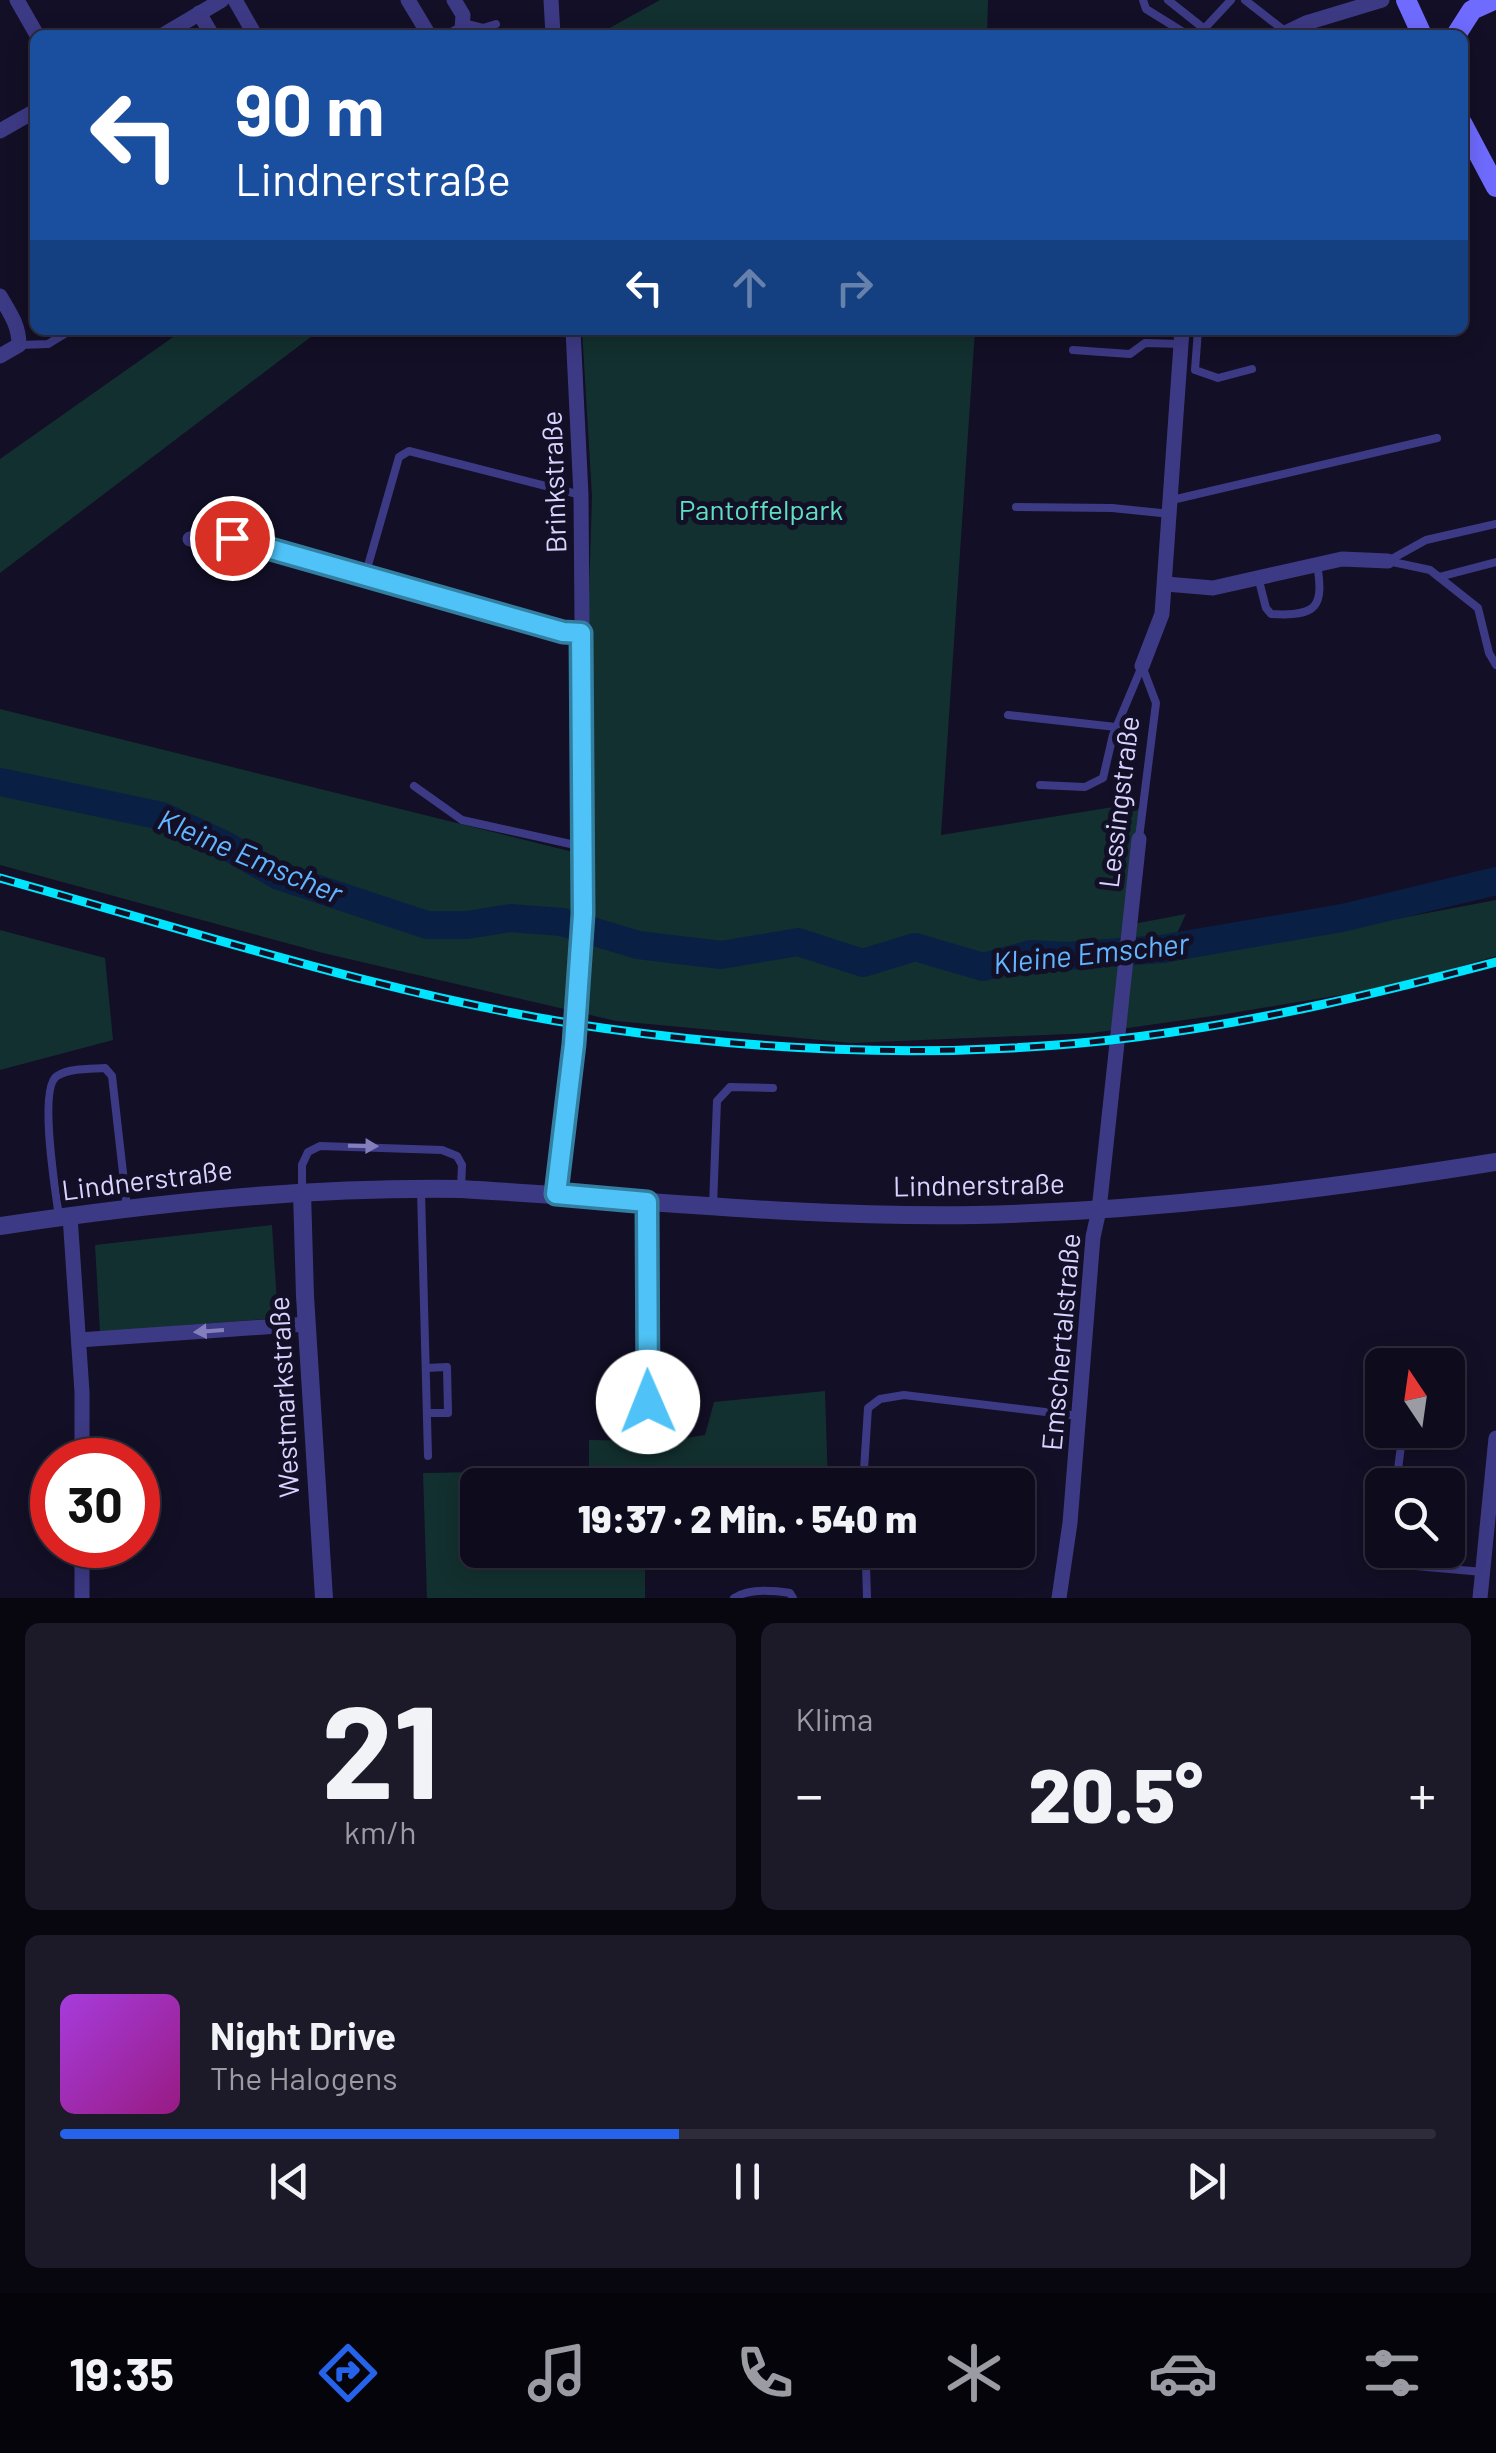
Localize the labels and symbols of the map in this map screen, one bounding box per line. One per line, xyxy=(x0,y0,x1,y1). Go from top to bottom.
street label: Brinkstraße xyxy=(534,410,572,554)
park label: Pantoffelpark xyxy=(679,492,843,526)
pin xyxy=(190,496,275,581)
street label: Lessingstraße xyxy=(1091,714,1145,890)
water label: Kleine Emscher xyxy=(153,800,350,911)
water label: Kleine Emscher xyxy=(991,924,1192,980)
one-way arrow xyxy=(347,1139,379,1155)
street label: Lindnerstraße xyxy=(60,1152,234,1206)
street label: Lindnerstraße xyxy=(893,1166,1065,1202)
street label: Emschertalstraße xyxy=(1034,1232,1086,1452)
street label: Westmarkstraße xyxy=(261,1295,305,1499)
one-way arrow xyxy=(193,1323,225,1339)
north arrow xyxy=(1365,1348,1465,1448)
position arrow xyxy=(596,1350,700,1454)
speed limit sign: 30 xyxy=(30,1438,160,1568)

